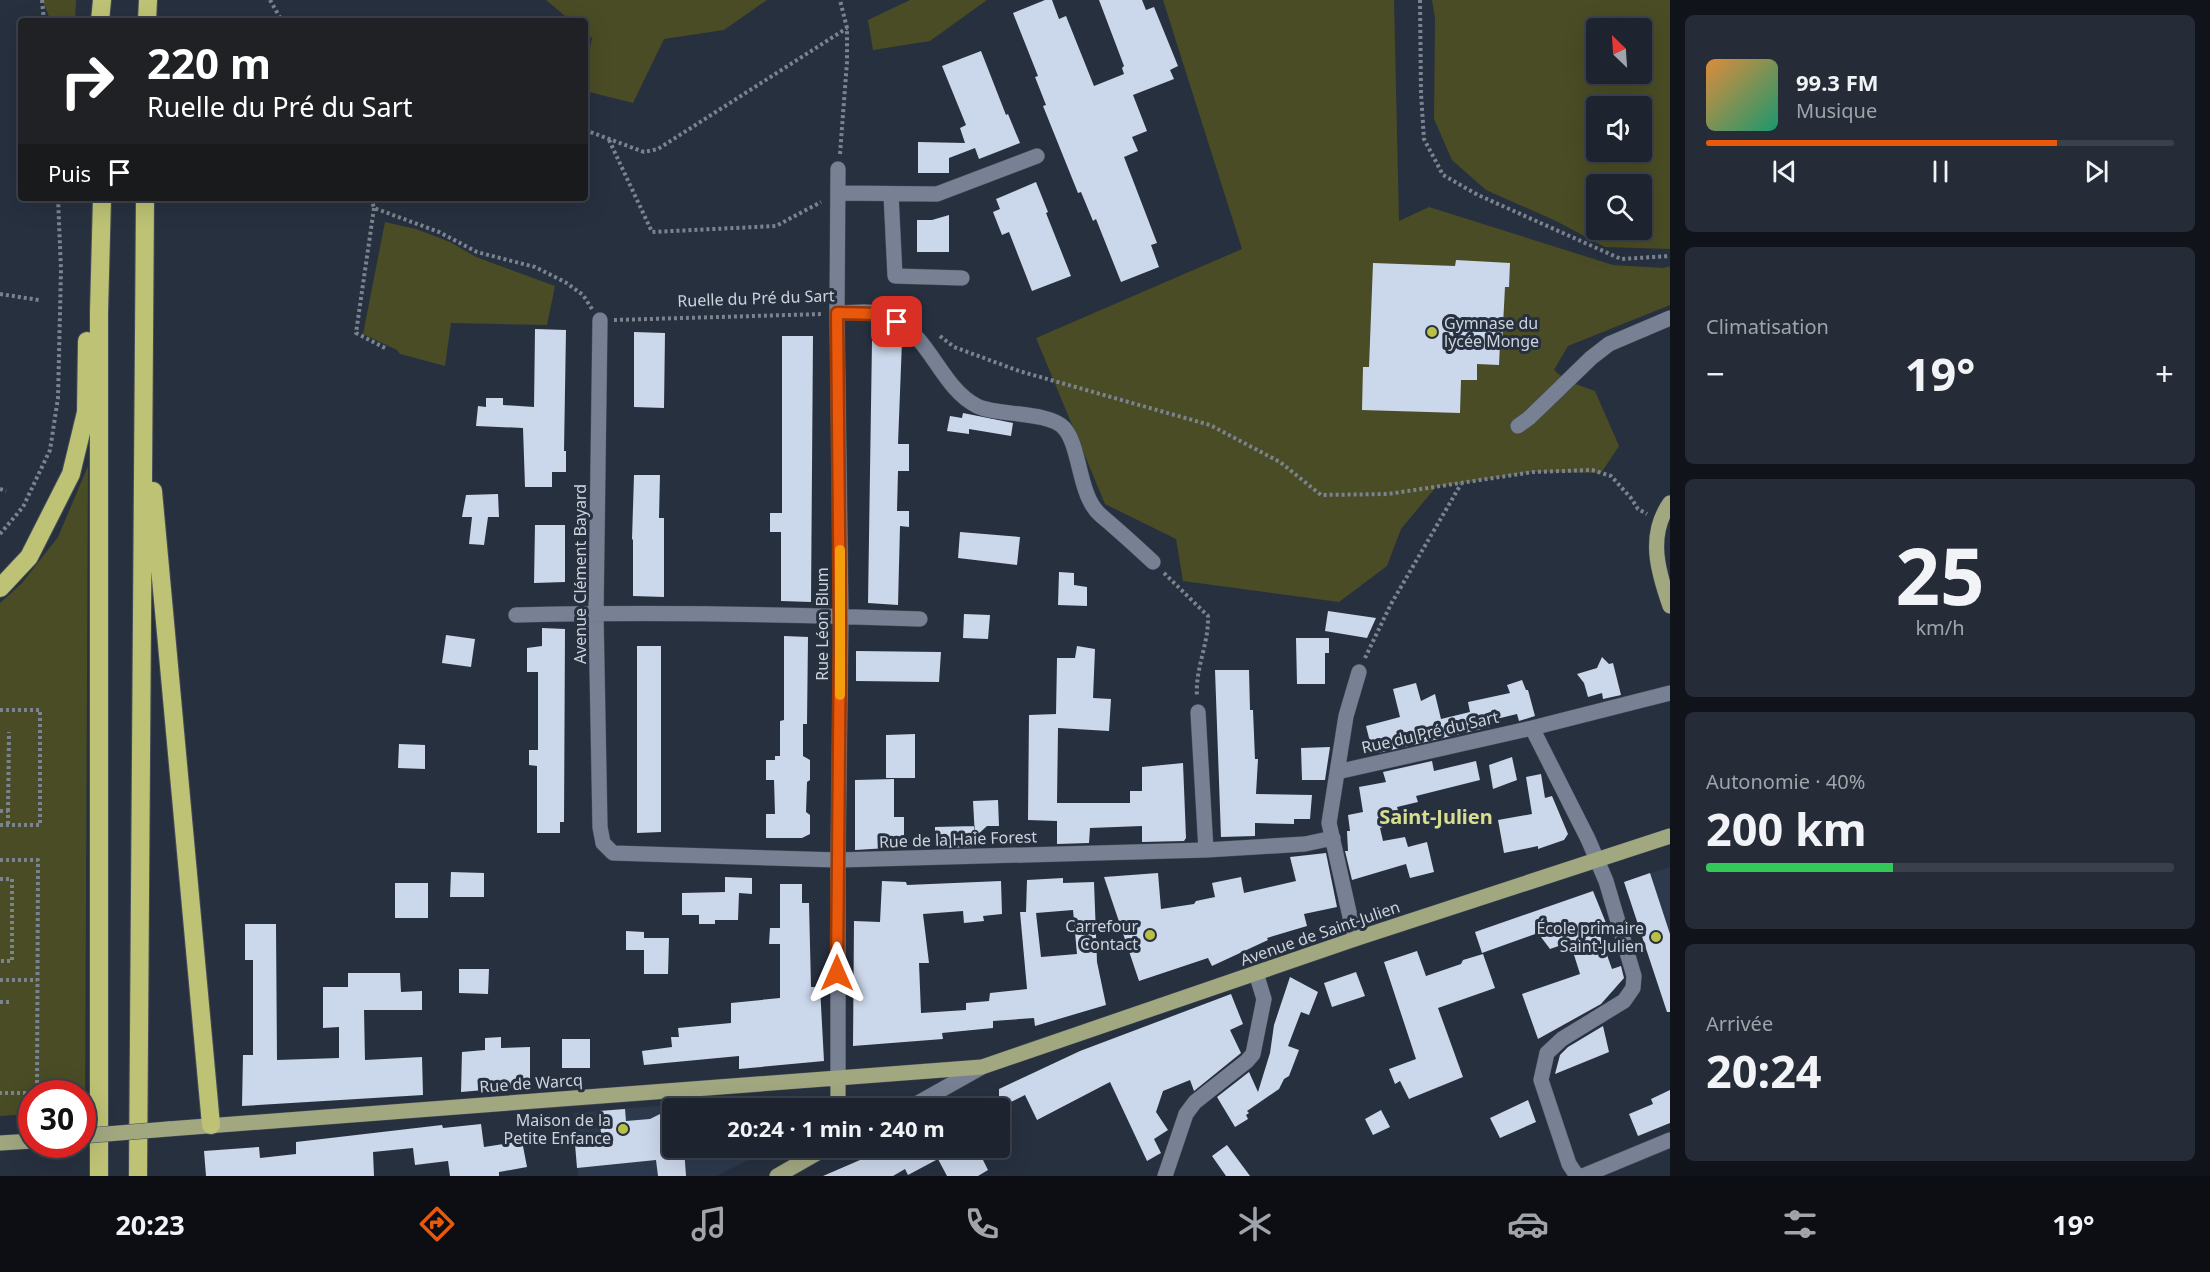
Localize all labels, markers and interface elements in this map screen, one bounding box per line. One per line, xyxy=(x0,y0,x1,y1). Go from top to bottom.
north arrow xyxy=(1586,18,1652,84)
map controls xyxy=(1586,18,1652,240)
text: 220 m xyxy=(147,34,271,91)
icon: right xyxy=(48,42,126,120)
text: 99.3 FM xyxy=(1796,67,1878,97)
text: Ruelle du Pré du Sart xyxy=(147,88,413,125)
button: sound xyxy=(1586,96,1652,162)
text: Musique xyxy=(1796,97,1877,124)
icon: previous xyxy=(1768,155,1801,188)
icon: pause xyxy=(1924,155,1957,188)
icon: next xyxy=(2080,155,2113,188)
icon: arrive xyxy=(103,156,136,189)
text: Puis xyxy=(48,158,91,188)
button: search xyxy=(1586,174,1652,240)
street label: Ruelle du Pré du Sart xyxy=(677,284,835,312)
pin xyxy=(871,296,922,347)
icon: arrive xyxy=(880,305,913,338)
place label: Gymnase du lycée Monge xyxy=(1444,312,1539,352)
text: Climatisation xyxy=(1706,313,1829,340)
marker: Gymnase du lycée Monge xyxy=(1425,325,1439,339)
text: 19° xyxy=(1905,343,1975,404)
text: − xyxy=(1706,351,1725,396)
text: + xyxy=(2155,351,2174,396)
street label: Avenue Clément Bayard xyxy=(569,484,591,664)
text: 25 xyxy=(1895,522,1985,628)
street label: Rue Léon Blum xyxy=(811,567,833,681)
text: km/h xyxy=(1915,614,1965,641)
street label: Rue du Pré du Sart xyxy=(1359,705,1501,758)
text: Autonomie · 40% xyxy=(1706,768,1865,795)
text: 200 km xyxy=(1706,798,1867,859)
district label: Saint-Julien xyxy=(1379,803,1493,830)
street label: Rue de la Haie Forest xyxy=(879,825,1038,853)
street label: Avenue de Saint-Julien xyxy=(1237,895,1403,971)
place label: Carrefour Contact xyxy=(1065,915,1138,955)
place label: École primaire Saint-Julien xyxy=(1536,917,1644,957)
marker: Carrefour Contact xyxy=(1143,928,1157,942)
marker: École primaire Saint-Julien xyxy=(1649,930,1663,944)
position arrow xyxy=(805,941,869,1005)
text: Arrivée xyxy=(1706,1010,1773,1037)
text: 20:24 xyxy=(1706,1040,1822,1101)
street label: Rue de Warcq xyxy=(479,1068,583,1098)
speed limit sign: 30 xyxy=(18,1080,96,1158)
place label: Maison de la Petite Enfance xyxy=(504,1109,611,1149)
text: 20:24 · 1 min · 240 m xyxy=(727,1113,945,1143)
marker: Maison de la Petite Enfance xyxy=(616,1122,630,1136)
icon: directions xyxy=(416,1203,458,1245)
icon: music xyxy=(688,1203,730,1245)
icon: phone xyxy=(961,1203,1003,1245)
icon: climate xyxy=(1234,1203,1276,1245)
icon: car xyxy=(1507,1203,1549,1245)
icon: filters xyxy=(1779,1203,1821,1245)
text: 20:23 xyxy=(115,1206,185,1243)
text: 19° xyxy=(2052,1206,2095,1243)

